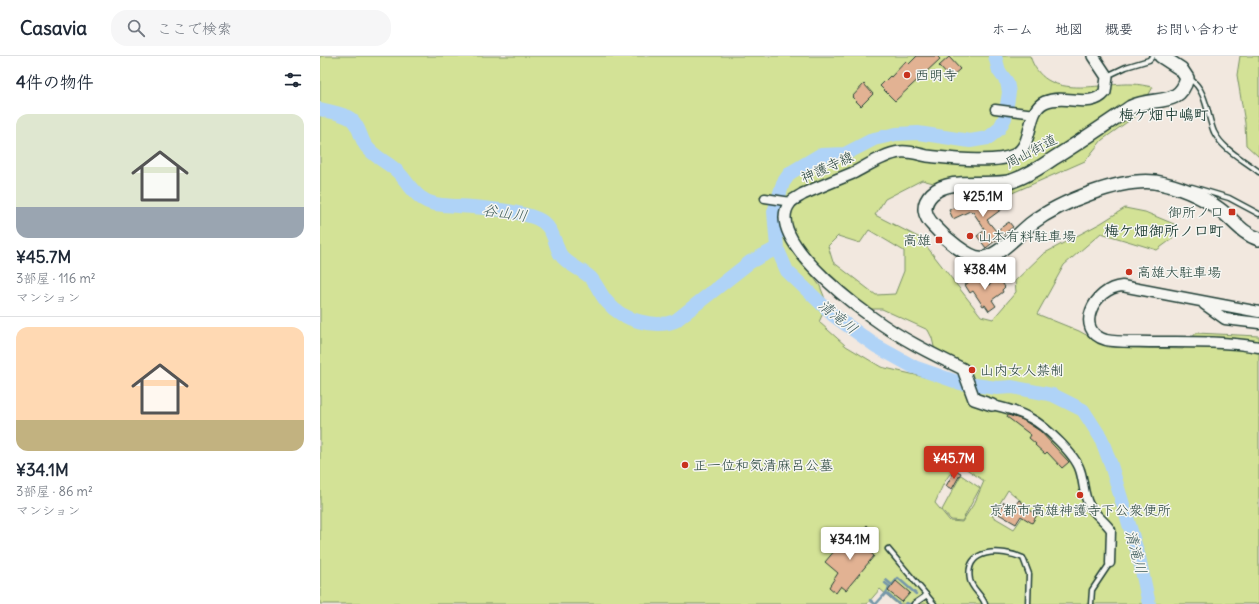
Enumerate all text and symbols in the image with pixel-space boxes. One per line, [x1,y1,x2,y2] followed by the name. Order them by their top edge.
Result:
[111,10,391,46] search box
[20,16,87,40] text: Casavia
[125,17,147,39] icon: search
[157,19,232,38] text: ここで検索
[992,20,1033,38] text: ホーム
[1055,20,1083,38] text: 地図
[1105,20,1133,38] text: 概要
[1155,20,1239,38] text: お問い合わせ
[915,66,957,84] place label: 西明寺
[282,69,304,91] icon: filters
[902,70,912,80] marker: 西明寺
[16,71,94,93] text: 4件の物件
[1119,105,1209,124] district label: 梅ケ畑中嶋町
[1002,130,1060,172] street label: 周山街道
[124,140,196,212] icon: home
[798,147,856,187] street label: 神護寺線
[950,184,1016,218] pin: ¥25.1M
[963,188,1003,205] text: ¥25.1M
[481,200,529,225] water label: 谷山川
[1168,203,1224,221] place label: 御所ノ口
[1227,207,1237,217] marker: 御所ノ口
[1104,221,1224,240] district label: 梅ケ畑御所ノ口町
[978,227,1076,245] place label: 山本有料駐車場
[903,231,931,249] place label: 高雄
[965,231,975,241] marker: 山本有料駐車場
[934,235,944,245] marker: 高雄
[16,246,71,268] text: ¥45.7M
[952,257,1018,291] pin: ¥38.4M
[964,261,1007,278] text: ¥38.4M
[1137,263,1221,281] place label: 高雄大駐車場
[1124,267,1134,277] marker: 高雄大駐車場
[16,270,96,287] text: 3部屋 · 116 m²
[16,289,80,306] text: マンション
[815,295,862,338] water label: 清滝川
[124,353,196,425] icon: home
[980,361,1064,379] place label: 山内女人禁制
[967,365,977,375] marker: 山内女人禁制
[921,446,987,480] pin: ¥45.7M
[933,450,975,467] text: ¥45.7M
[693,456,833,474] place label: 正一位和気清麻呂公墓
[16,459,69,481] text: ¥34.1M
[680,460,690,470] marker: 正一位和気清麻呂公墓
[16,483,93,500] text: 3部屋 · 86 m²
[1075,490,1085,500] marker: 京都市高雄神護寺下公衆便所
[989,501,1171,519] place label: 京都市高雄神護寺下公衆便所
[16,502,80,519] text: マンション
[817,527,883,561] pin: ¥34.1M
[1121,528,1151,576] water label: 清滝川
[830,531,870,548] text: ¥34.1M

